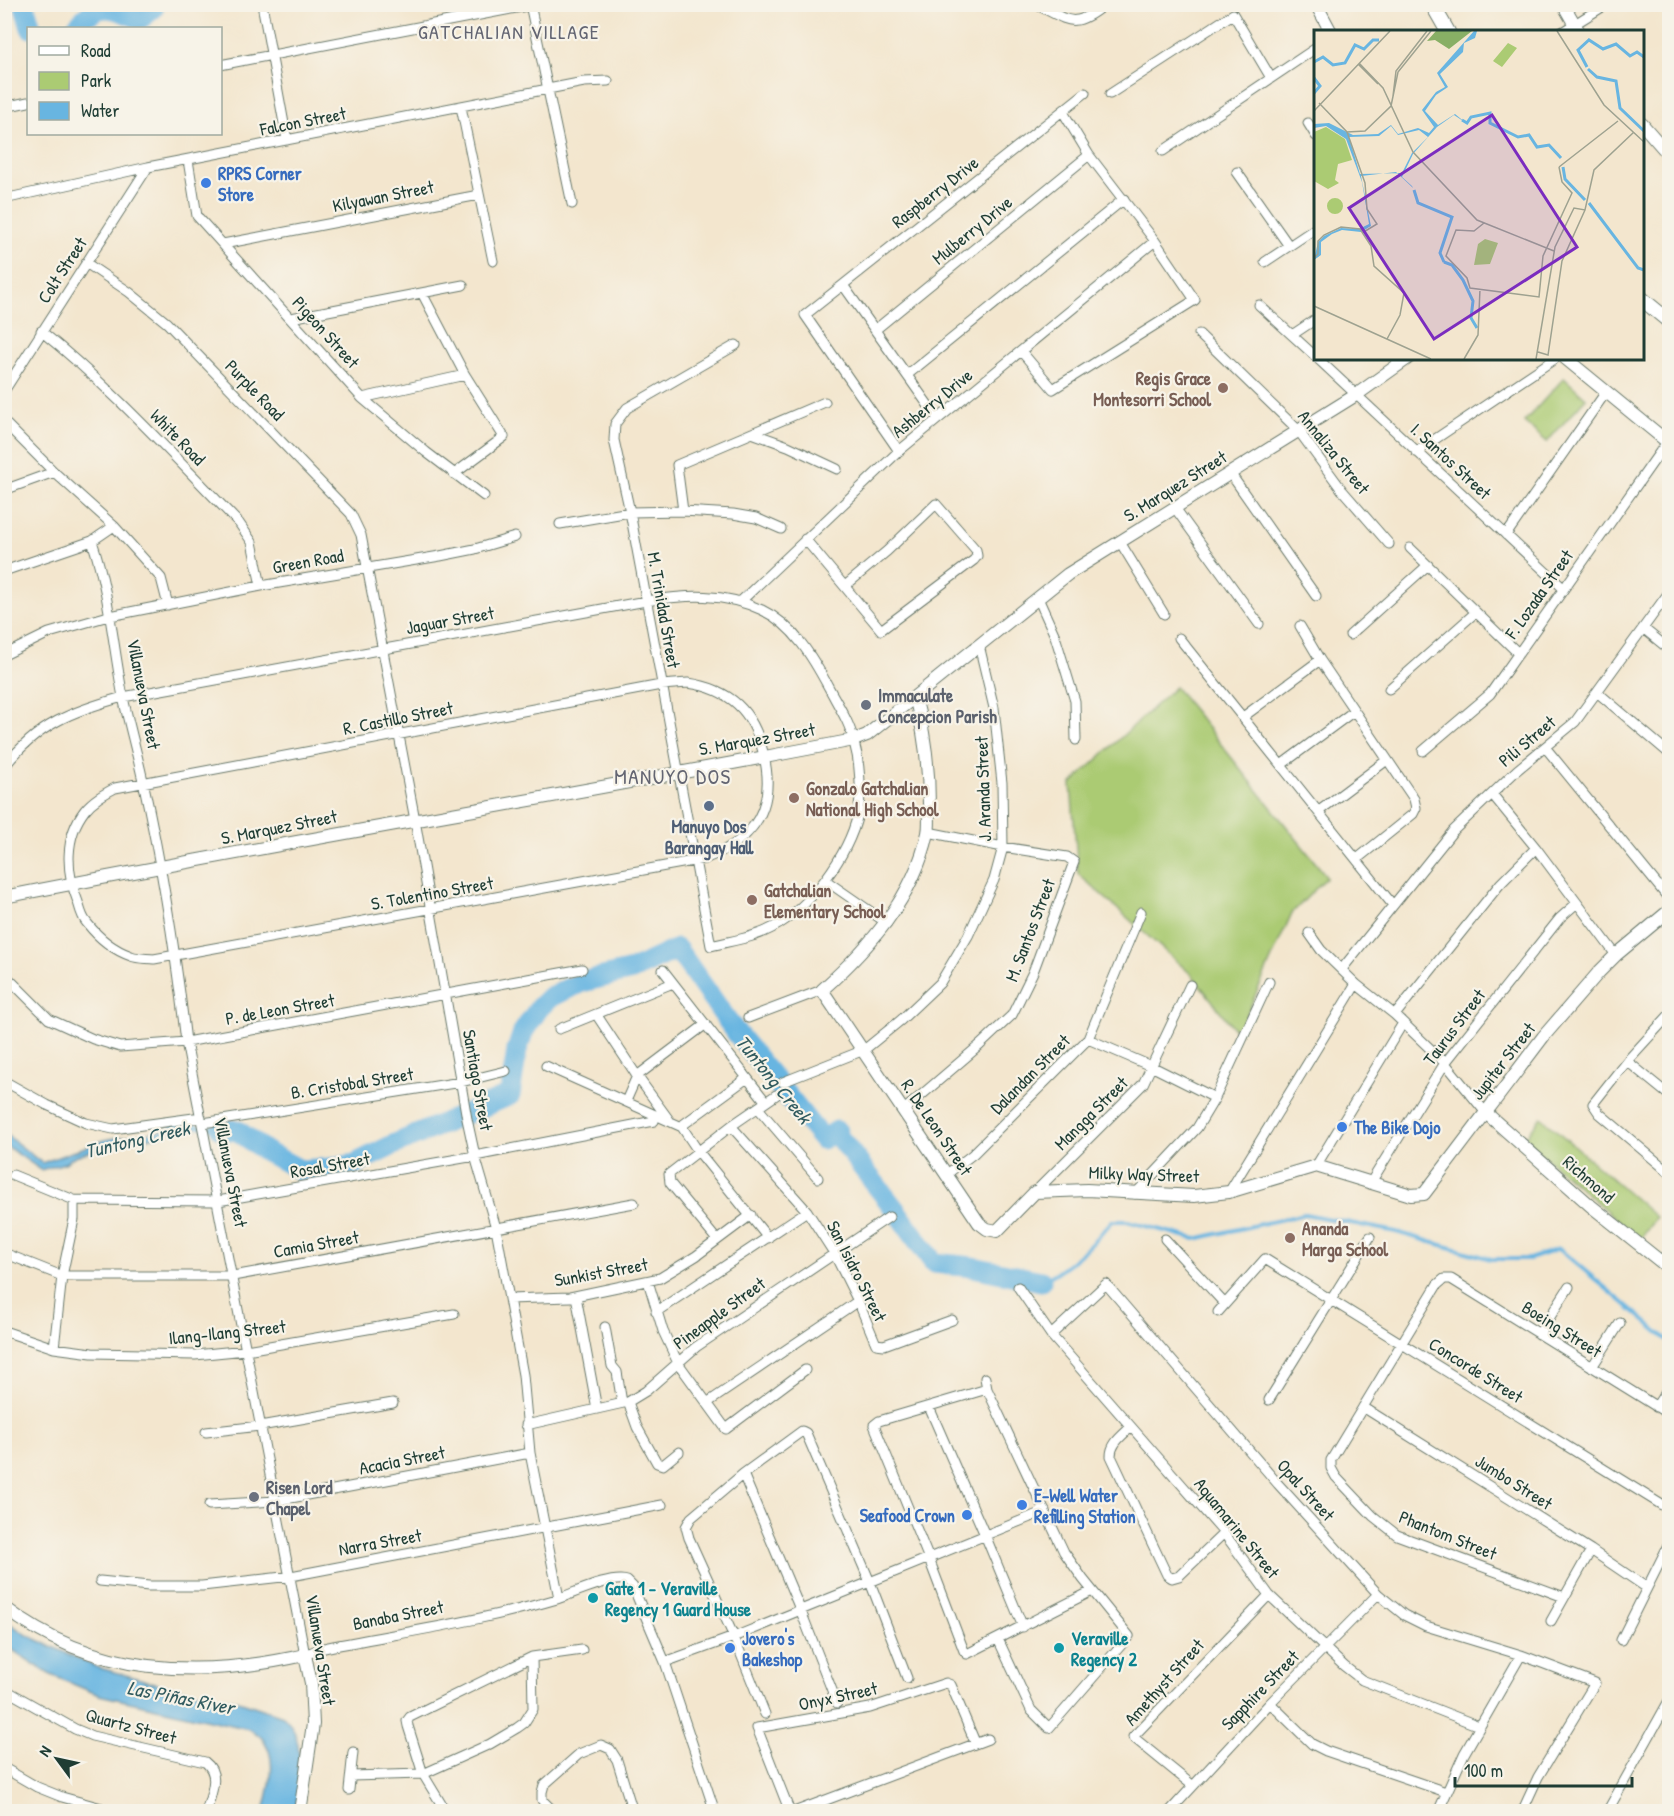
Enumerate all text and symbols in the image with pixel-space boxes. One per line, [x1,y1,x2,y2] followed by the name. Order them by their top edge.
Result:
[418,18,600,45] district label: GATCHALIAN VILLAGE
[27,27,222,135] legend
[1314,30,1644,360] inset map
[81,38,111,63] text: Road
[81,68,112,93] text: Park
[81,98,119,123] text: Water
[257,100,349,142] street label: Falcon Street
[886,150,984,234] street label: Raspberry Drive
[218,161,302,207] place label: RPRS Corner Store
[330,174,436,218] street label: Kilyawan Street
[199,176,213,190] marker: RPRS Corner Store
[927,190,1017,270] street label: Mulberry Drive
[31,231,93,308] street label: Colt Street
[287,290,366,374] street label: Pigeon Street
[220,354,290,426] street label: Purple Road
[886,363,978,443] street label: Ashberry Drive
[1093,366,1212,412] place label: Regis Grace Montesorri School
[1216,381,1230,395] marker: Regis Grace Montesorri School
[145,403,211,471] street label: White Road
[1292,405,1376,500] street label: Annaliza Street
[1405,417,1497,506] street label: I. Santos Street
[1119,444,1232,528] street label: S. Marquez Street
[271,542,345,580] street label: Green Road
[1498,544,1579,644] street label: F. Lozada Street
[641,550,687,671] street label: M. Trinidad Street
[404,600,497,640] street label: Jaguar Street
[121,637,167,752] street label: Villanueva Street
[878,683,997,730] place label: Immaculate Concepcion Parish
[341,695,456,741] street label: R. Castillo Street
[859,698,873,712] marker: Immaculate Concepcion Parish
[1493,709,1562,772] street label: Pili Street
[697,716,818,762] street label: S. Marquez Street
[969,735,997,842] street label: J. Aranda Street
[614,762,732,791] district label: MANUYO DOS
[806,776,940,823] place label: Gonzalo Gatchalian National High School
[787,791,801,805] marker: Gonzalo Gatchalian National High School
[702,799,716,813] marker: Manuyo Dos Barangay Hall
[219,803,340,850] street label: S. Marquez Street
[665,814,754,861] place label: Manuyo Dos Barangay Hall
[369,870,496,916] street label: S. Tolentino Street
[999,874,1061,985] street label: M. Santos Street
[764,878,887,925] place label: Gatchalian Elementary School
[745,893,759,907] marker: Gatchalian Elementary School
[1417,983,1491,1070] street label: Taurus Street
[224,987,337,1031] street label: P. de Leon Street
[1465,1016,1542,1105] street label: Jupiter Street
[457,1028,499,1133] street label: Santiago Street
[984,1028,1076,1120] street label: Dalandan Street
[729,1029,819,1131] water label: Tuntong Creek
[289,1061,416,1105] street label: B. Cristobal Street
[1049,1070,1134,1155] street label: Mangga Street
[896,1074,979,1181] street label: R. De Leon Street
[82,1113,194,1165] water label: Tuntong Creek
[208,1115,254,1230] street label: Villanueva Street
[1353,1115,1441,1140] place label: The Bike Dojo
[1335,1120,1349,1134] marker: The Bike Dojo
[288,1146,372,1184] street label: Rosal Street
[1558,1149,1620,1209] street label: Richmond
[1088,1160,1200,1188] street label: Milky Way Street
[821,1216,893,1326] street label: San Isidro Street
[1302,1216,1389,1263] place label: Ananda Marga School
[271,1224,361,1264] street label: Camia Street
[1283,1231,1297,1245] marker: Ananda Marga School
[552,1251,650,1292] street label: Sunkist Street
[668,1271,771,1355] street label: Pineapple Street
[1517,1295,1607,1364] street label: Boeing Street
[167,1313,288,1351] street label: Ilang-Ilang Street
[1424,1331,1529,1409] street label: Concorde Street
[357,1439,448,1481] street label: Acacia Street
[1471,1448,1558,1516] street label: Jumbo Street
[1271,1454,1341,1527] street label: Opal Street
[1189,1472,1286,1584] street label: Aquamarine Street
[266,1475,332,1522] place label: Risen Lord Chapel
[1034,1483,1136,1530] place label: E-Well Water Refilling Station
[247,1490,261,1504] marker: Risen Lord Chapel
[1015,1498,1029,1512] marker: E-Well Water Refilling Station
[860,1503,955,1528] place label: Seafood Crown
[1396,1504,1501,1566] street label: Phantom Street
[960,1508,974,1522] marker: Seafood Crown
[337,1522,424,1562] street label: Narra Street
[605,1576,752,1623] place label: Gate 1 - Veraville Regency 1 Guard House
[586,1591,600,1605] marker: Gate 1 - Veraville Regency 1 Guard House
[300,1593,342,1708] street label: Villanueva Street
[351,1594,446,1636] street label: Banaba Street
[742,1626,803,1673] place label: Jovero's Bakeshop
[1071,1626,1137,1673] place label: Veraville Regency 2
[1118,1633,1210,1731] street label: Amethyst Street
[723,1641,737,1655] marker: Jovero's Bakeshop
[1052,1641,1066,1655] marker: Veraville Regency 2
[1215,1644,1305,1736] street label: Sapphire Street
[125,1673,239,1721] water label: Las Piñas River
[796,1675,880,1717] street label: Onyx Street
[83,1702,180,1750] street label: Quartz Street
[27,1729,87,1789] north arrow
[33,1741,56,1760] text: N
[1455,1750,1632,1788] scale bar
[1464,1758,1503,1783] text: 100 m

